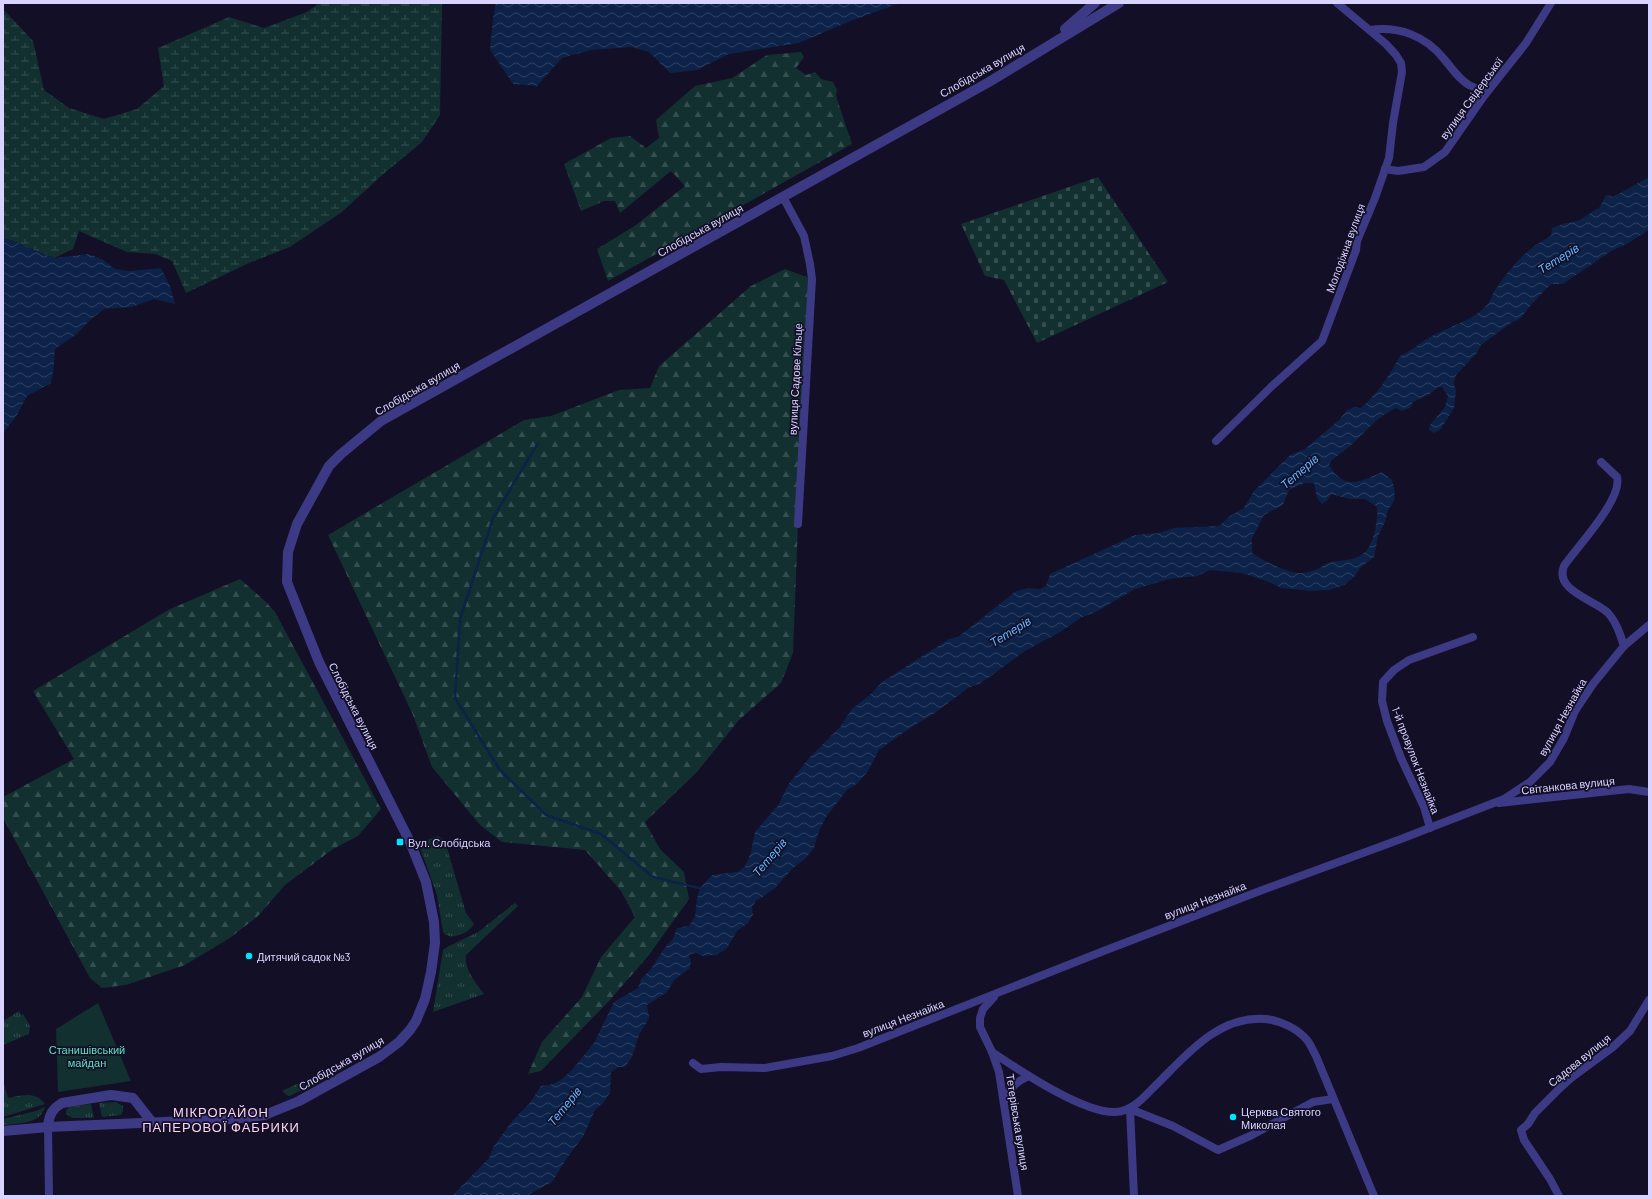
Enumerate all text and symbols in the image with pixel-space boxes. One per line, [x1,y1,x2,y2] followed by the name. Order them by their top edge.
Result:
[937,40,1027,100] street label: Слобідська вулиця
[1437,54,1505,142] street label: вулиця Свідерської
[655,201,745,259] street label: Слобідська вулиця
[1323,202,1367,294] street label: Молодіжна вулиця
[1535,240,1582,277] water label: Тетерів
[786,323,804,435] street label: вулиця Садове Кільце
[372,358,462,418] street label: Слобідська вулиця
[1277,451,1322,492] water label: Тетерів
[987,613,1034,650] water label: Тетерів
[326,660,382,752] street label: Слобідська вулиця
[1535,675,1589,758] street label: вулиця Незнайка
[1390,705,1443,816] street label: 1-й провулок Незнайка
[1521,774,1616,796] street label: Світанкова вулиця
[749,835,790,880] water label: Тетерів
[408,836,491,849] place label: Вул. Слобідська
[395,837,405,847] marker: Вул. Слобідська
[1162,878,1248,922] street label: вулиця Незнайка
[257,950,350,963] place label: Дитячий садок №3
[244,951,254,961] marker: Дитячий садок №3
[860,996,946,1040] street label: вулиця Незнайка
[1545,1031,1613,1089] street label: Садова вулиця
[296,1033,386,1093] street label: Слобідська вулиця
[49,1043,125,1069] park label: Станишівський майдан
[1004,1073,1032,1171] street label: Тетерівська вулиця
[544,1084,585,1129] water label: Тетерів
[142,1104,300,1135] district label: МІКРОРАЙОН ПАПЕРОВОЇ ФАБРИКИ
[1241,1105,1321,1131] place label: Церква Святого Миколая
[1228,1112,1238,1122] marker: Церква Святого Миколая

